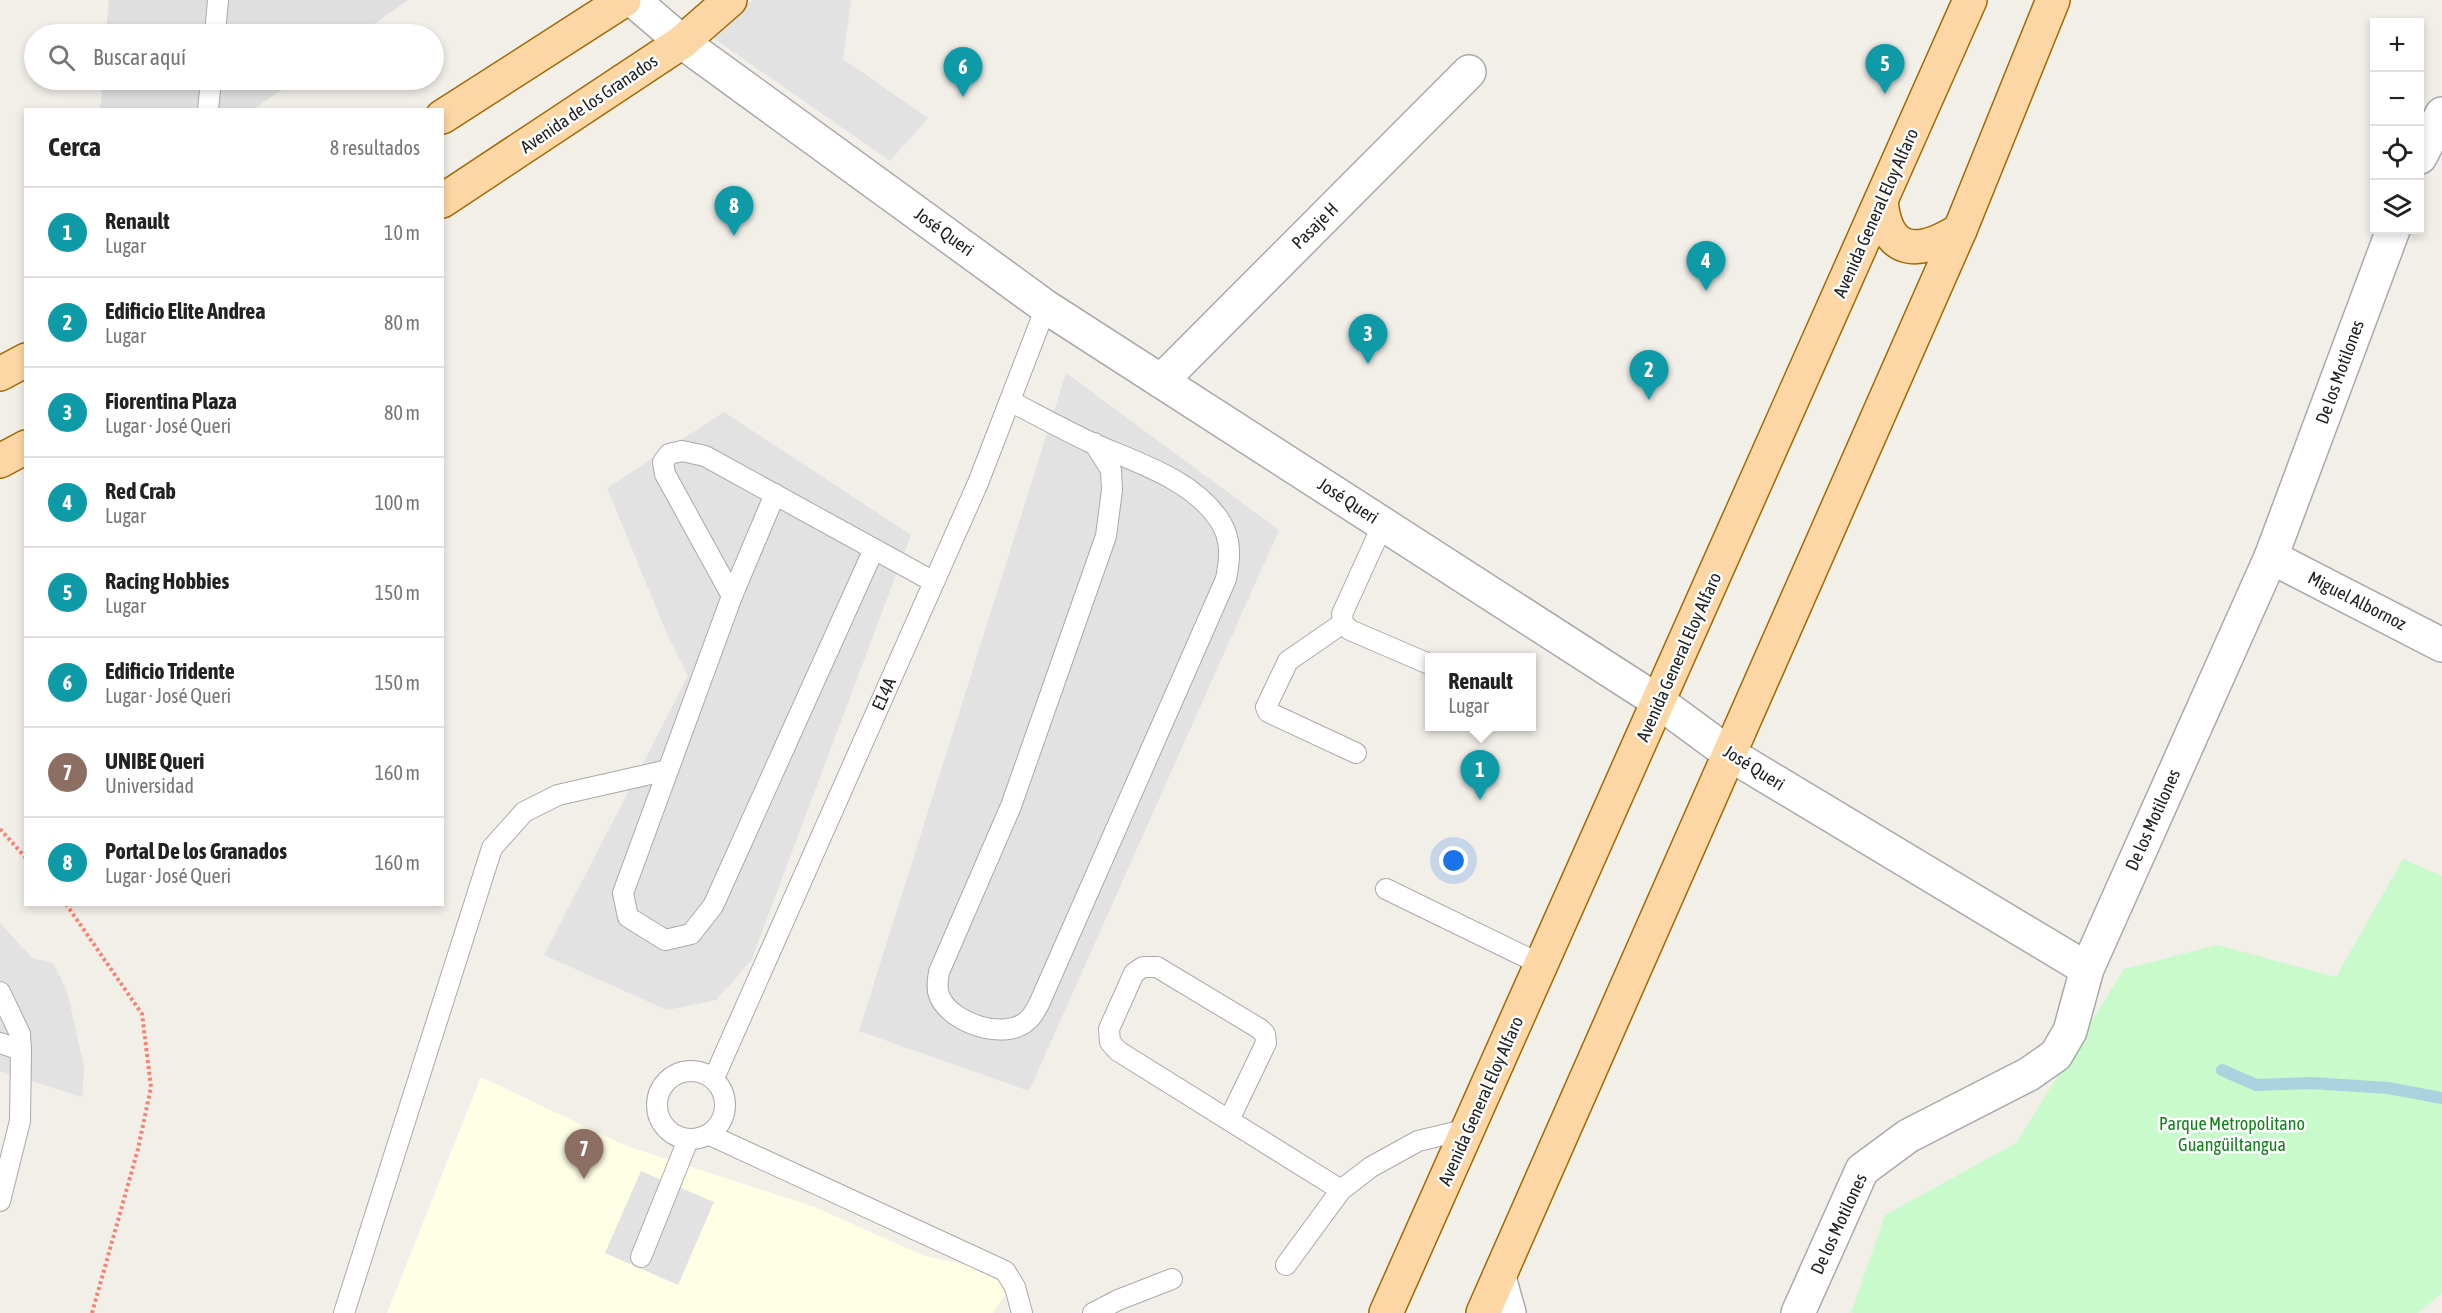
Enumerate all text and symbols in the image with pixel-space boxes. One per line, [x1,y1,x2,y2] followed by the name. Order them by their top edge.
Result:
[2370,18,2424,234] map controls
[2370,18,2424,72] button: +
[24,24,444,90] search box
[45,41,78,74] icon: search
[93,44,186,70] text: Buscar aquí
[1866,44,1904,94] pin: 5
[944,48,982,97] pin: 6
[516,50,661,157] street label: Avenida de los Granados
[2370,72,2424,126] button: −
[1829,125,1922,301] street label: Avenida General Eloy Alfaro
[2370,126,2424,180] button: locate
[48,132,101,162] text: Cerca
[330,136,420,159] text: 8 resultados
[2370,180,2424,234] button: layers
[714,186,754,236] pin: 8
[1287,198,1342,253] street label: Pasaje H
[911,203,978,260] street label: José Queri
[105,208,170,234] text: Renault
[63,221,72,244] text: 1
[384,221,420,244] text: 10 m
[105,234,146,257] text: Lugar
[1686,242,1726,291] pin: 4
[105,298,266,324] text: Edificio Elite Andrea
[63,311,72,334] text: 2
[384,311,420,334] text: 80 m
[1348,314,1388,364] pin: 3
[2311,317,2368,427] street label: De los Motilones
[105,324,146,347] text: Lugar
[1630,350,1668,400] pin: 2
[105,388,237,414] text: Fiorentina Plaza
[63,401,72,424] text: 3
[384,401,420,424] text: 80 m
[105,414,231,437] text: Lugar · José Queri
[1314,473,1383,528] street label: José Queri
[105,478,176,504] text: Red Crab
[63,491,72,514] text: 4
[375,491,420,514] text: 100 m
[105,504,146,527] text: Lugar
[2305,567,2410,635] street label: Miguel Albornoz
[105,568,229,594] text: Racing Hobbies
[1632,569,1725,745] street label: Avenida General Eloy Alfaro
[63,581,72,604] text: 5
[375,581,420,604] text: 150 m
[105,594,146,617] text: Lugar
[1425,653,1536,731] popup
[105,658,235,684] text: Edificio Tridente
[1448,668,1513,694] text: Renault
[63,671,72,694] text: 6
[375,671,420,694] text: 150 m
[867,674,900,713] street label: E14A
[105,684,231,707] text: Lugar · José Queri
[1448,694,1489,717] text: Lugar
[1720,741,1789,795] street label: José Queri
[105,748,204,774] text: UNIBE Queri
[1460,750,1500,800] pin: 1
[63,761,72,784] text: 7
[375,761,420,784] text: 160 m
[2121,766,2184,874] street label: De los Motilones
[105,774,194,797] text: Universidad
[105,838,287,864] text: Portal De los Granados
[1439,846,1468,875] your location
[63,851,72,874] text: 8
[375,851,420,874] text: 160 m
[105,864,231,887] text: Lugar · José Queri
[1434,1013,1527,1189] street label: Avenida General Eloy Alfaro
[2159,1113,2305,1155] park label: Parque Metropolitano Guangüiltangua
[564,1130,604,1179] pin: 7
[1806,1170,1871,1278] street label: De los Motilones

